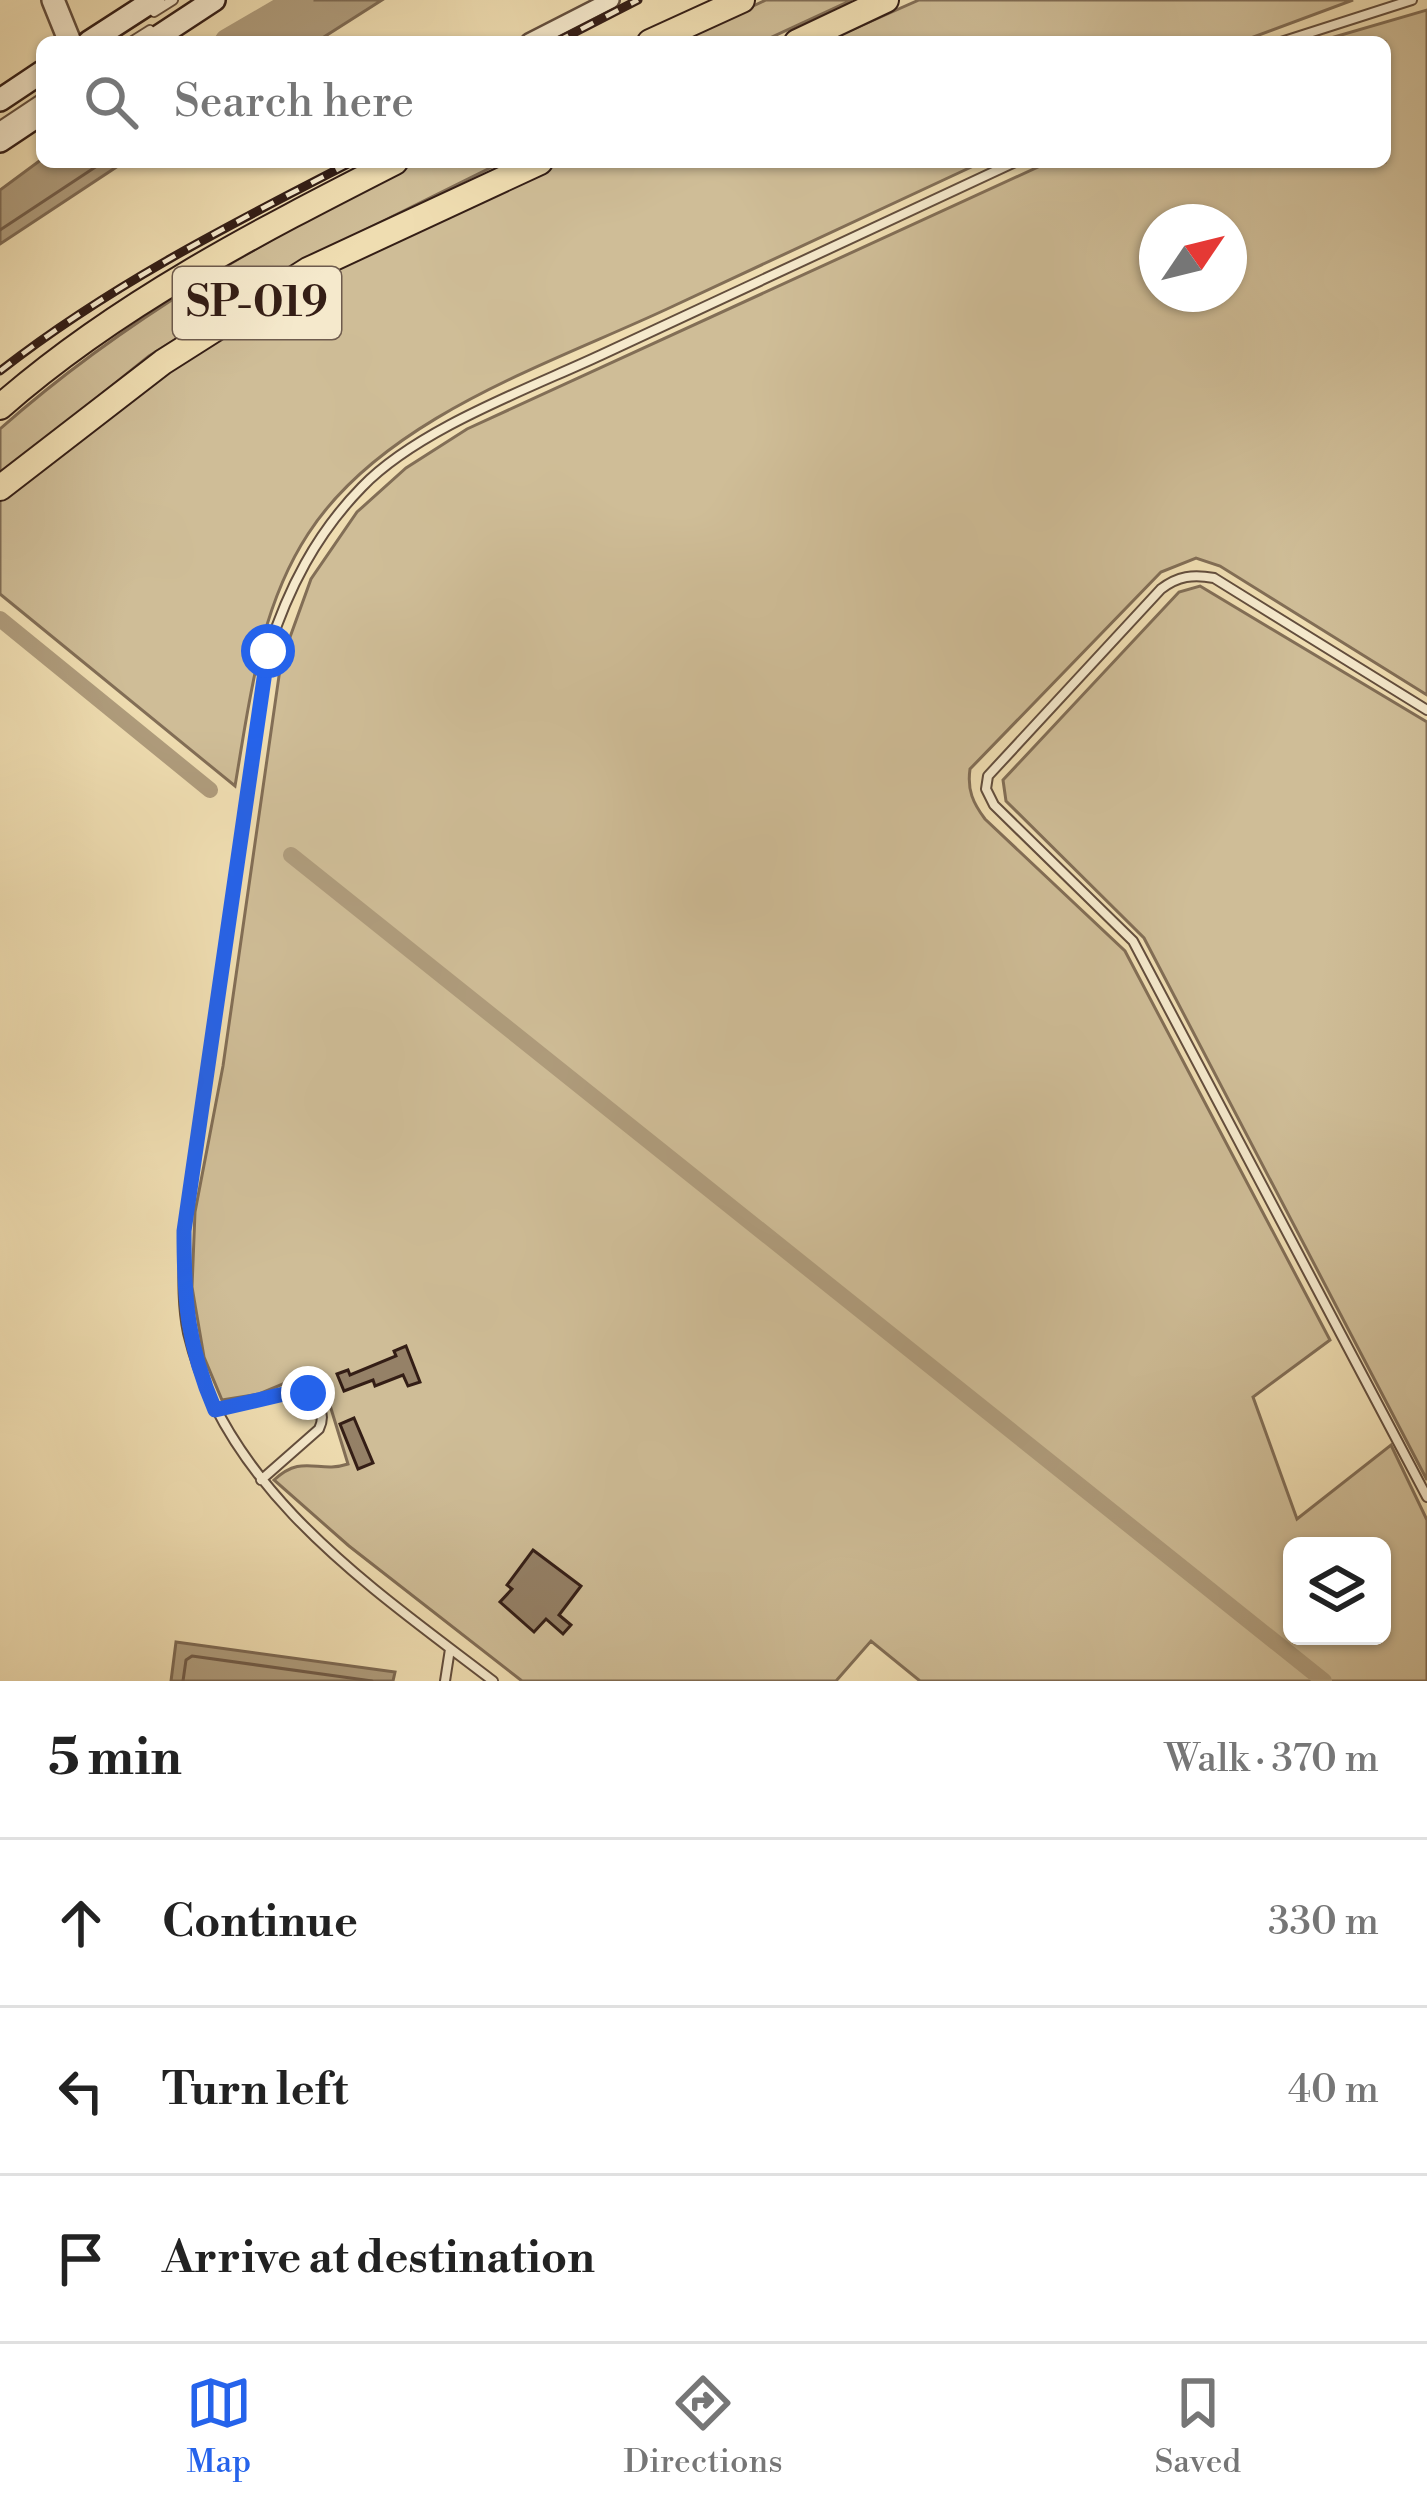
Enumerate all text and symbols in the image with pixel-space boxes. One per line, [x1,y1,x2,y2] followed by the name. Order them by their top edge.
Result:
[36,36,1391,168] search box
[78,69,144,135] icon: search
[174,74,414,131] text: Search here
[1139,204,1247,312] north arrow
[173,267,341,339] road number: SP-019
[241,624,295,678] route start
[281,1366,335,1420] route end
[1283,1537,1391,1645] map controls
[1283,1537,1391,1645] button: layers
[48,1727,182,1791] text: 5 min
[1164,1735,1379,1784] text: Walk · 370 m
[48,1890,114,1956] icon: ahead
[162,1894,358,1951] text: Continue
[1268,1898,1379,1947] text: 330 m
[48,2058,114,2124] icon: left
[162,2062,348,2119] text: Turn left
[1288,2066,1379,2115] text: 40 m
[48,2226,114,2292] icon: arrive
[162,2230,595,2287] text: Arrive at destination
[186,2370,252,2483] tab: Map
[624,2370,783,2483] tab: Directions
[1154,2370,1241,2483] tab: Saved

